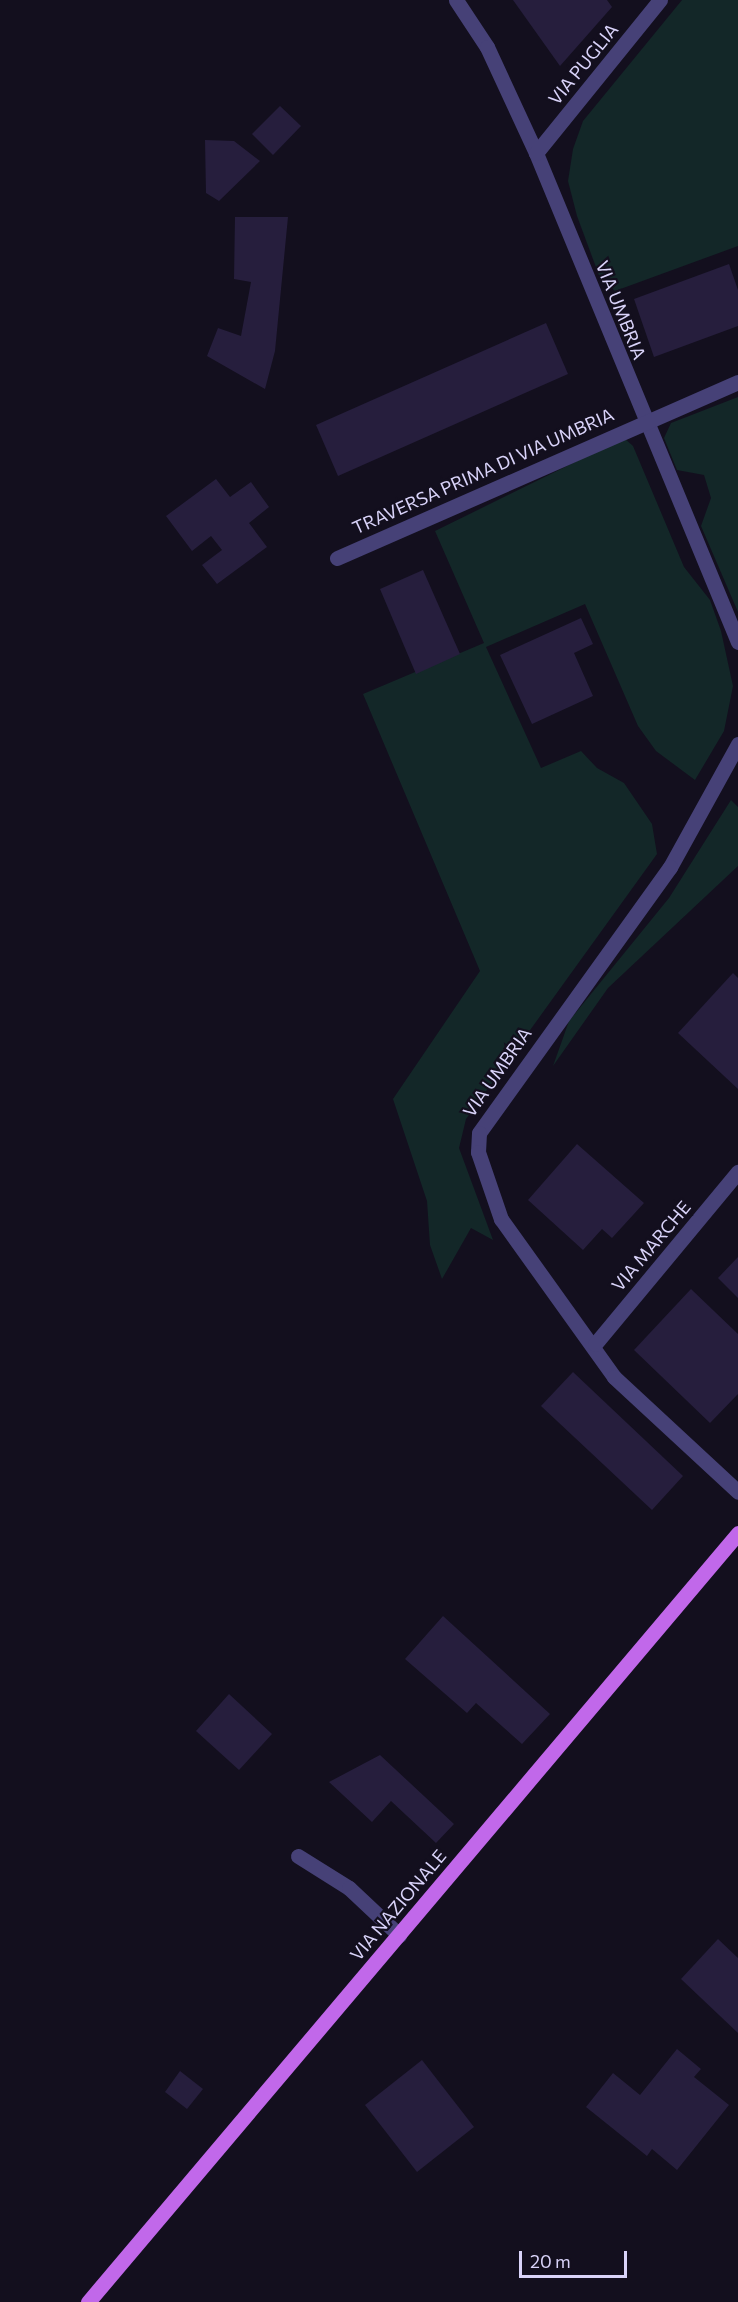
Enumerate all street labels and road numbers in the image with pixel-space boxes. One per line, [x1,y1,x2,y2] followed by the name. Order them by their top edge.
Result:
[544,19,622,109] street label: VIA PUGLIA
[591,257,651,363] street label: VIA UMBRIA
[349,403,617,539] street label: TRAVERSA PRIMA DI VIA UMBRIA
[458,1023,536,1121] street label: VIA UMBRIA
[607,1196,695,1296] street label: VIA MARCHE
[345,1845,451,1965] street label: VIA NAZIONALE

